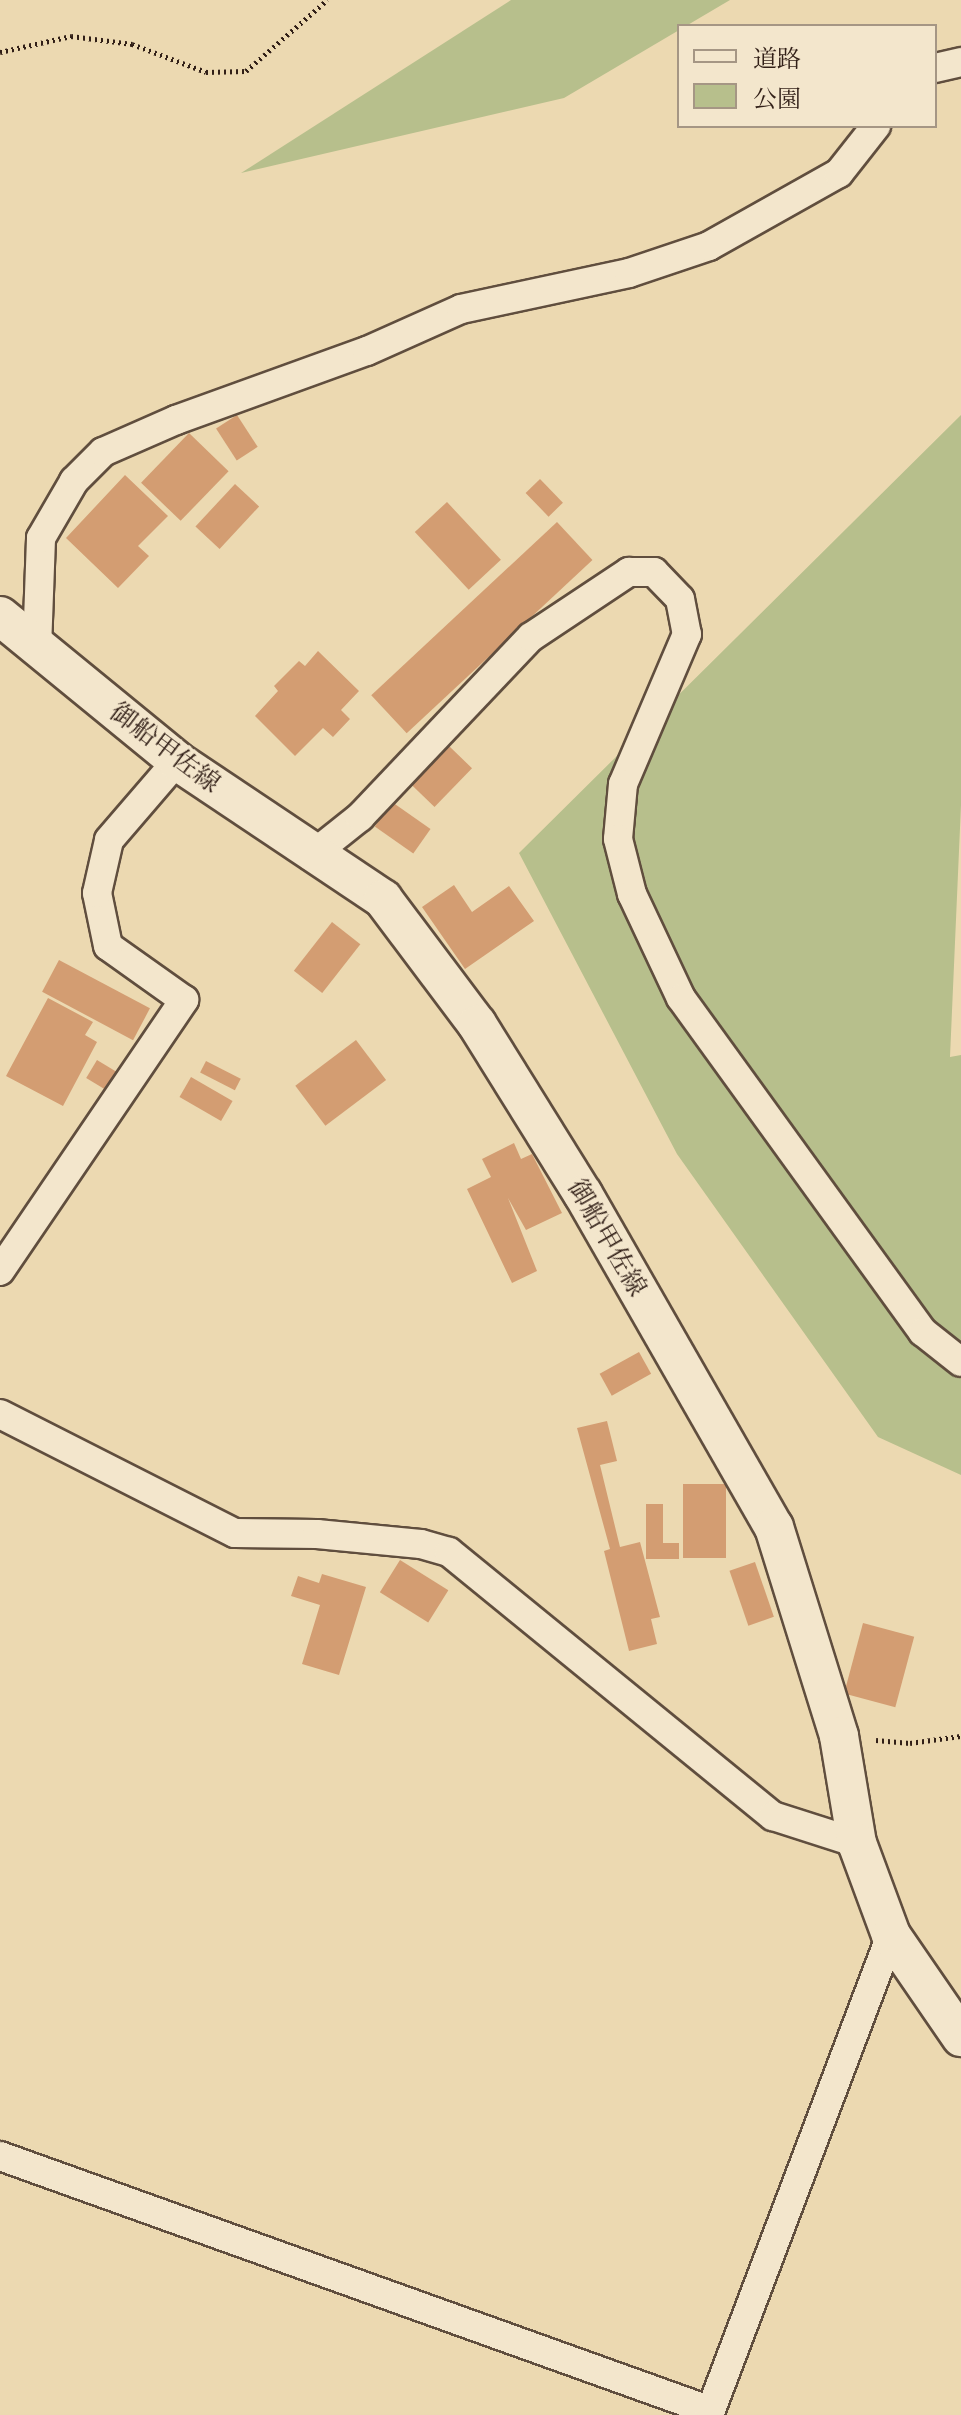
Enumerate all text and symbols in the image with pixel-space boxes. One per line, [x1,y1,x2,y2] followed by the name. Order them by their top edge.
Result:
[677,24,937,128] legend
[753,44,801,73] text: 道路
[753,84,801,113] text: 公園
[104,696,226,800] street label: 御船甲佐線
[561,1174,653,1302] street label: 御船甲佐線

